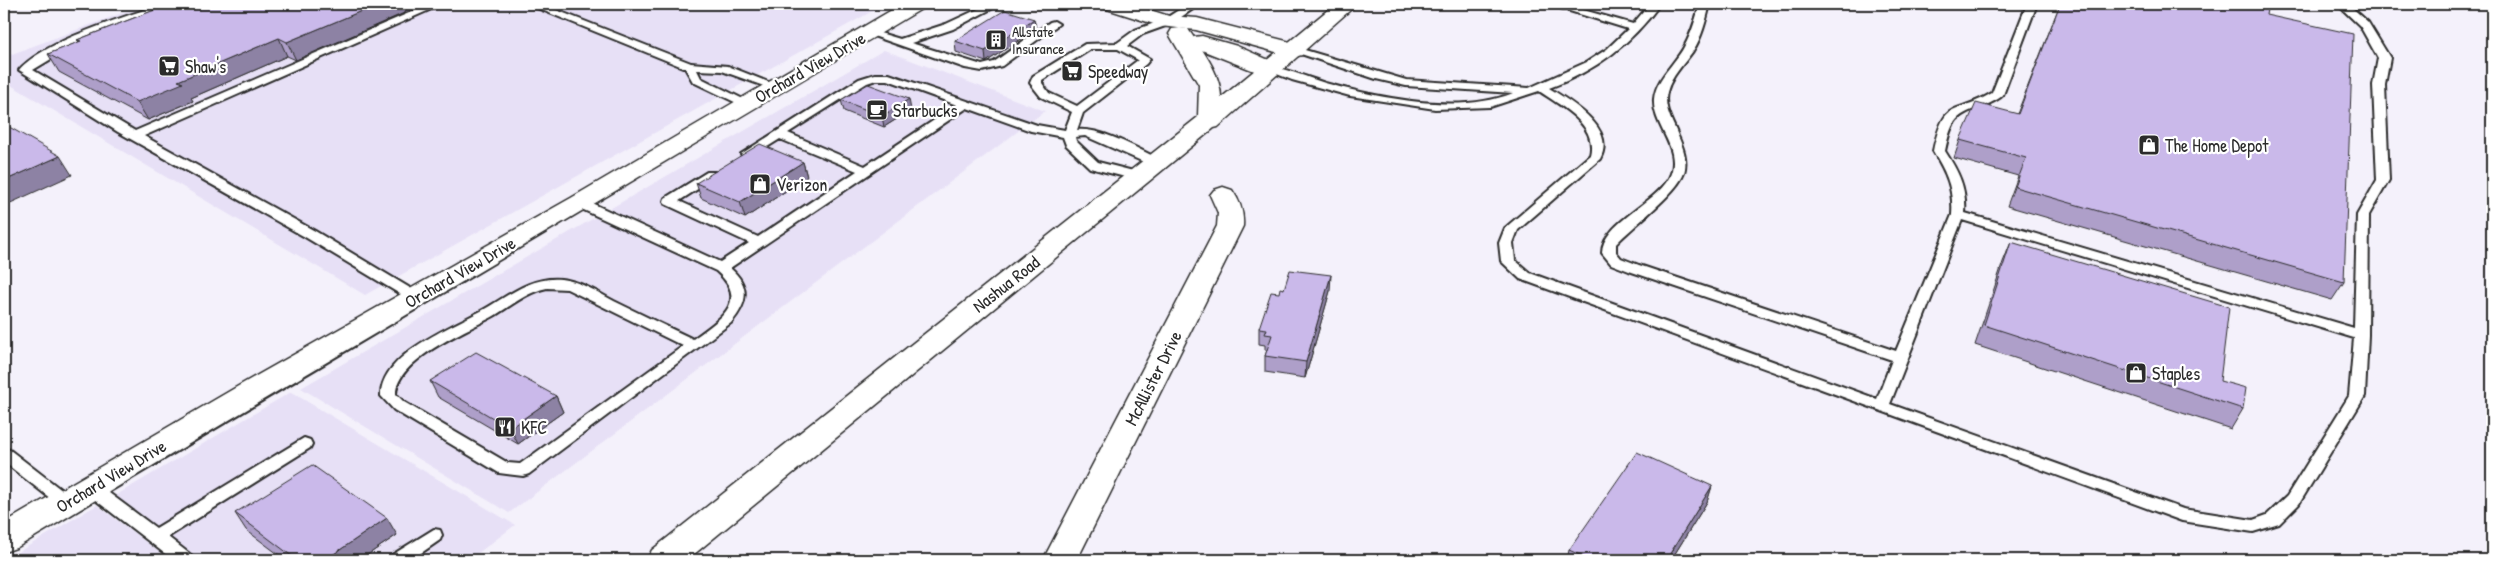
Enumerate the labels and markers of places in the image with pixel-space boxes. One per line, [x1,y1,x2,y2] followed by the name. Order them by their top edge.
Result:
[1012,21,1064,59] place label: Allstate Insurance
[984,28,1008,52] building icon: Allstate Insurance
[157,54,181,78] supermarket icon: Shaw's
[185,54,226,79] place label: Shaw's
[1060,59,1084,83] supermarket icon: Speedway
[1088,59,1149,84] place label: Speedway
[865,98,889,122] cafe icon: Starbucks
[893,98,958,123] place label: Starbucks
[2137,133,2161,157] shop icon: The Home Depot
[2165,133,2269,158] place label: The Home Depot
[748,172,772,196] shop icon: Verizon
[776,172,827,197] place label: Verizon
[2124,361,2148,385] shop icon: Staples
[2152,361,2200,386] place label: Staples
[493,415,517,439] restaurant icon: KFC
[521,415,547,440] place label: KFC

